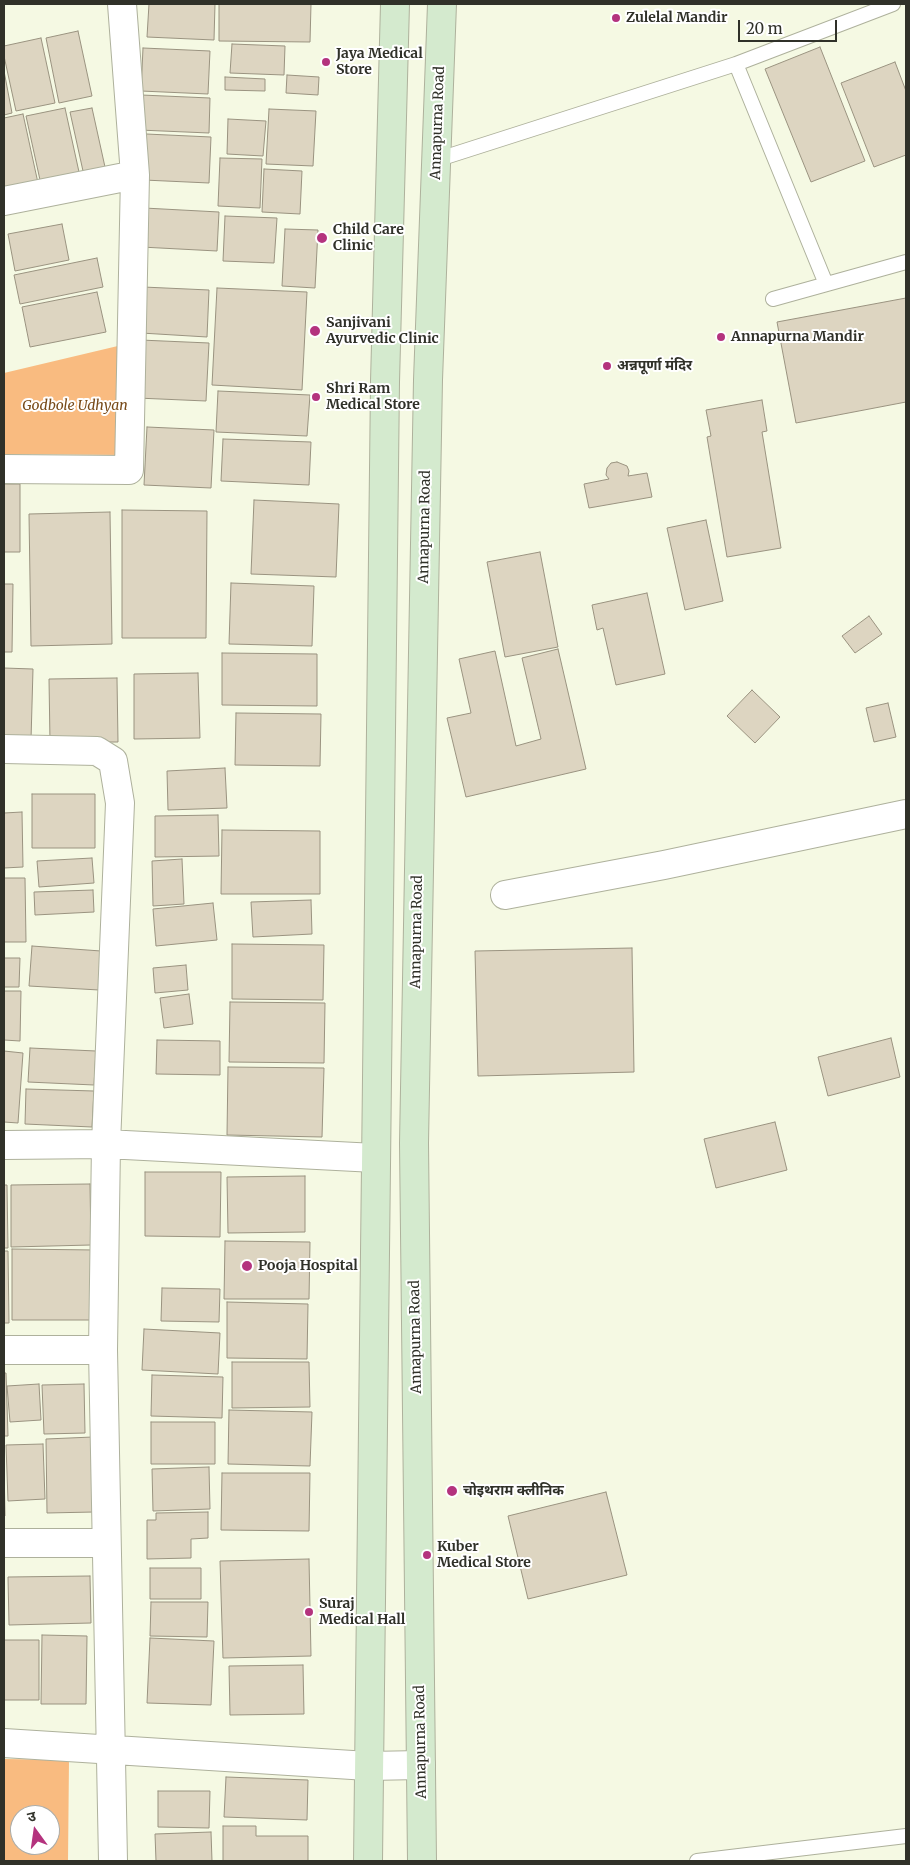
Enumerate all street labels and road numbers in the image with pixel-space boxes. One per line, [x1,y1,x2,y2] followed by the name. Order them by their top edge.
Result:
[428,66,448,180] street label: Annapurna Road
[416,470,434,584] street label: Annapurna Road
[408,875,426,989] street label: Annapurna Road
[407,1280,425,1394] street label: Annapurna Road
[412,1685,430,1799] street label: Annapurna Road

